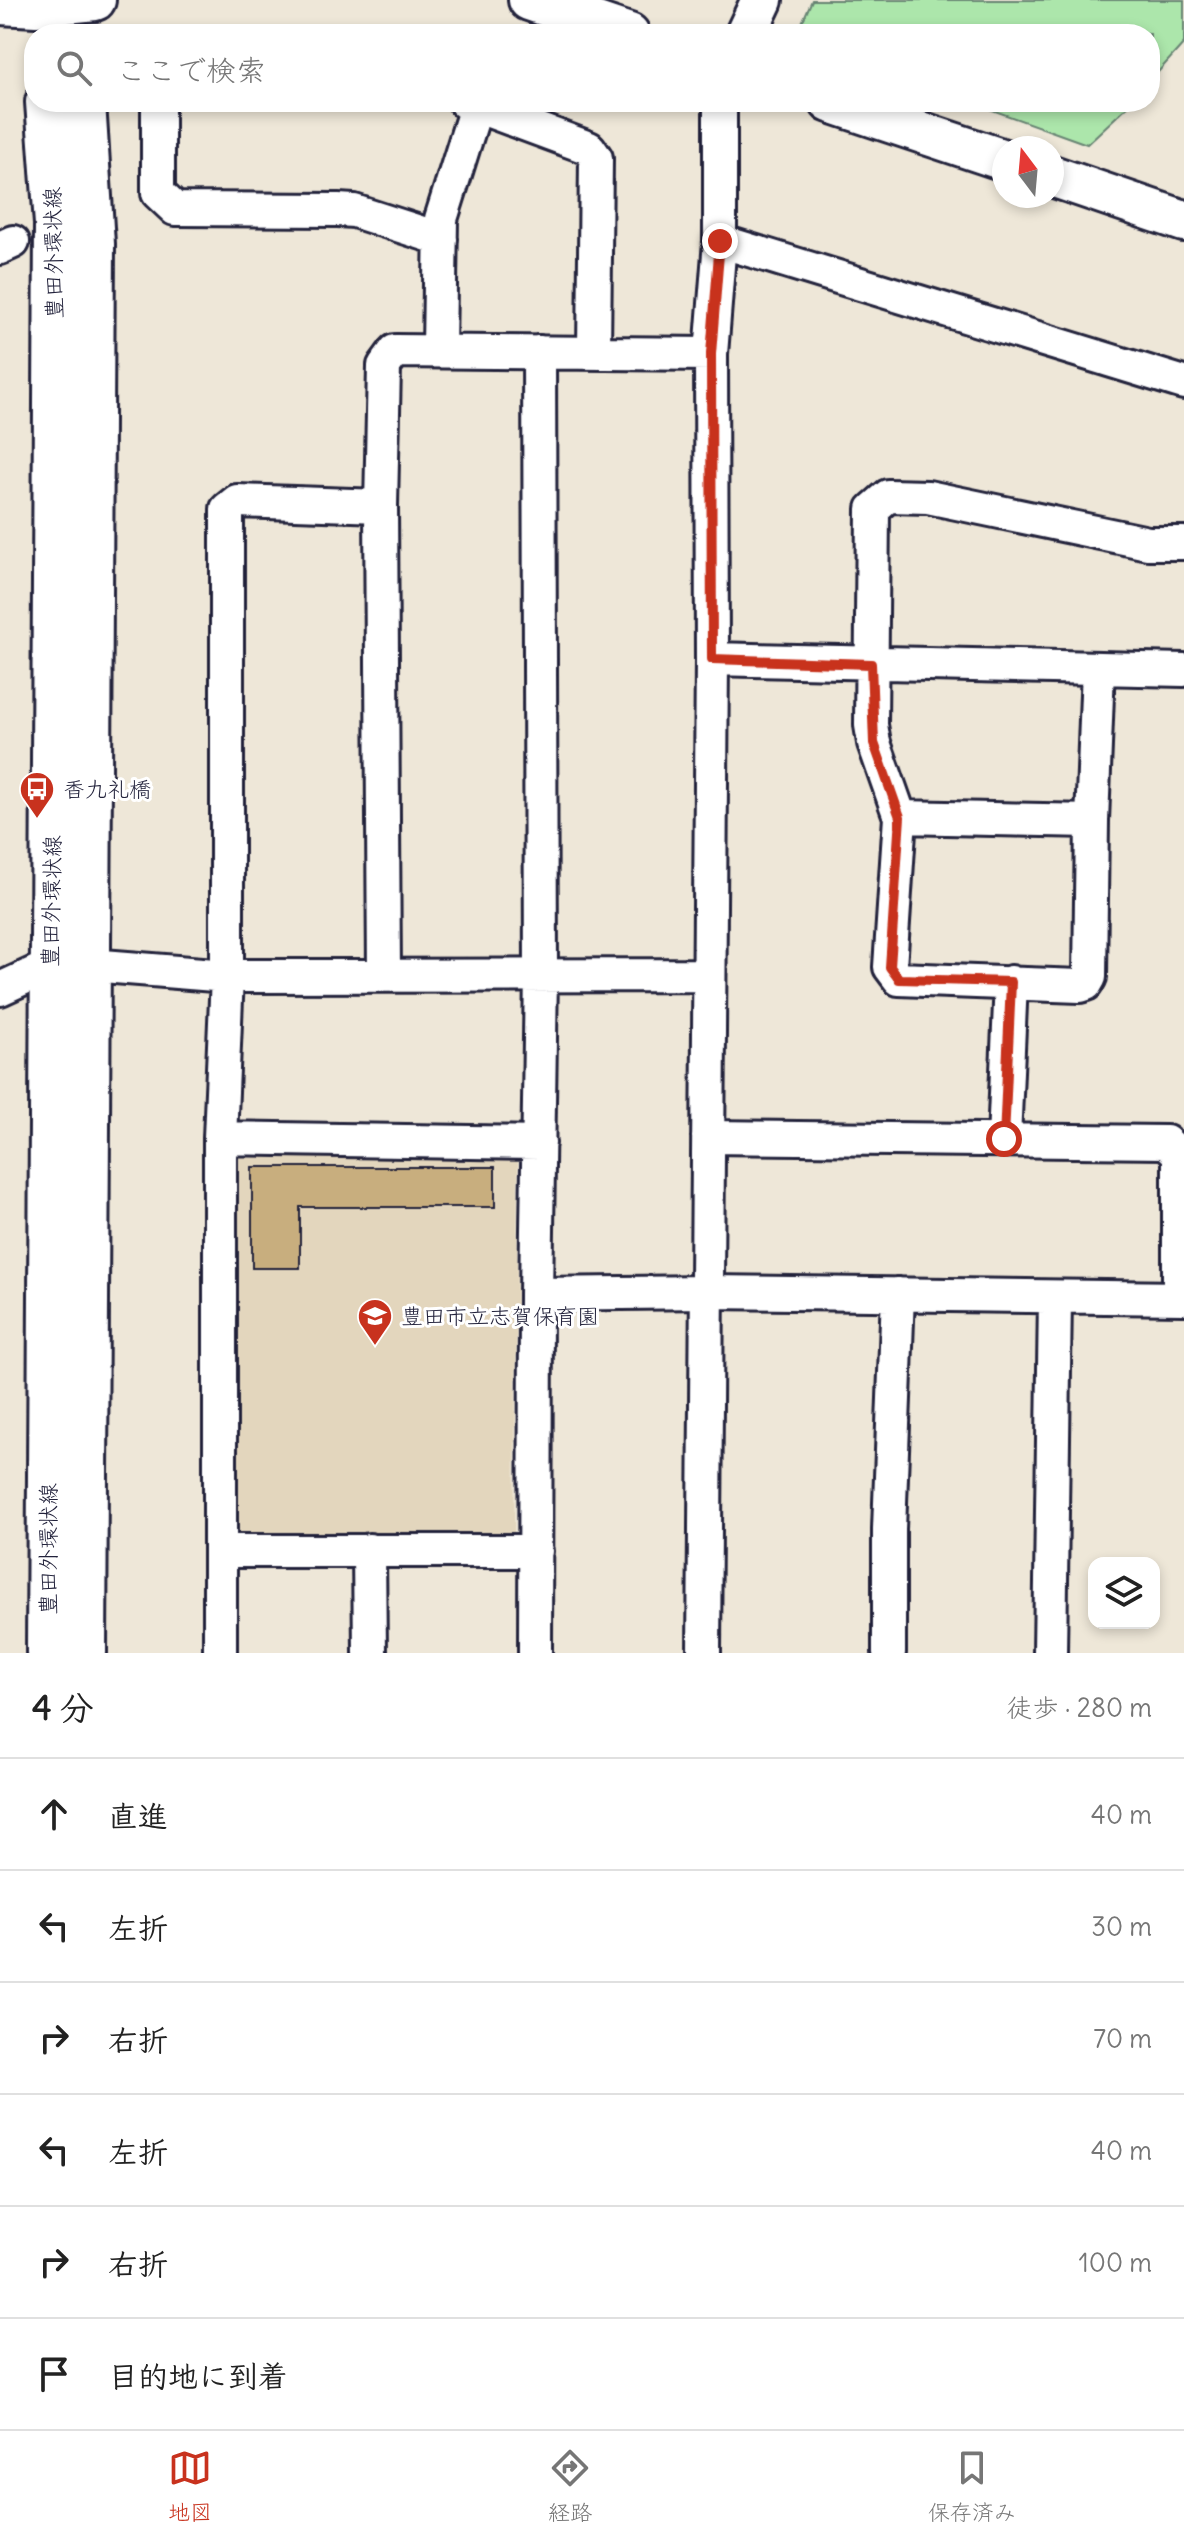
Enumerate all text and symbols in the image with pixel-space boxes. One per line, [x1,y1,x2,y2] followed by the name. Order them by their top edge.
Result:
[24,24,1160,112] search box
[52,46,96,90] icon: search
[116,51,266,89] text: ここで検索
[992,136,1064,208] north arrow
[38,187,68,319] street label: 豊田外環状線
[702,223,738,259] route end
[18,770,56,820] bus stop icon: 香九礼橋
[63,775,151,803] place label: 香九礼橋
[36,835,66,967] street label: 豊田外環状線
[986,1121,1022,1157] route start
[356,1297,394,1347] school or university icon: 豊田市立志賀保育園
[401,1302,599,1330] place label: 豊田市立志賀保育園
[34,1483,62,1615] street label: 豊田外環状線
[1088,1557,1160,1629] map controls
[1088,1557,1160,1629] button: layers
[32,1686,94,1729] text: 4 分
[1007,1691,1152,1724] text: 徒歩 · 280 m
[32,1792,76,1836] icon: ahead
[108,1797,168,1835] text: 直進
[1091,1798,1152,1831] text: 40 m
[32,1904,76,1948] icon: left
[108,1909,168,1947] text: 左折
[1091,1910,1152,1943] text: 30 m
[32,2016,76,2060] icon: right
[108,2021,168,2059] text: 右折
[1093,2022,1152,2055] text: 70 m
[32,2128,76,2172] icon: left
[108,2133,168,2171] text: 左折
[1091,2134,1152,2167] text: 40 m
[32,2240,76,2284] icon: right
[108,2245,168,2283] text: 右折
[1078,2246,1152,2279] text: 100 m
[32,2352,76,2396] icon: arrive
[108,2357,288,2395] text: 目的地に到着
[168,2446,212,2526] tab: 地図
[548,2446,592,2526] tab: 経路
[928,2446,1016,2526] tab: 保存済み

